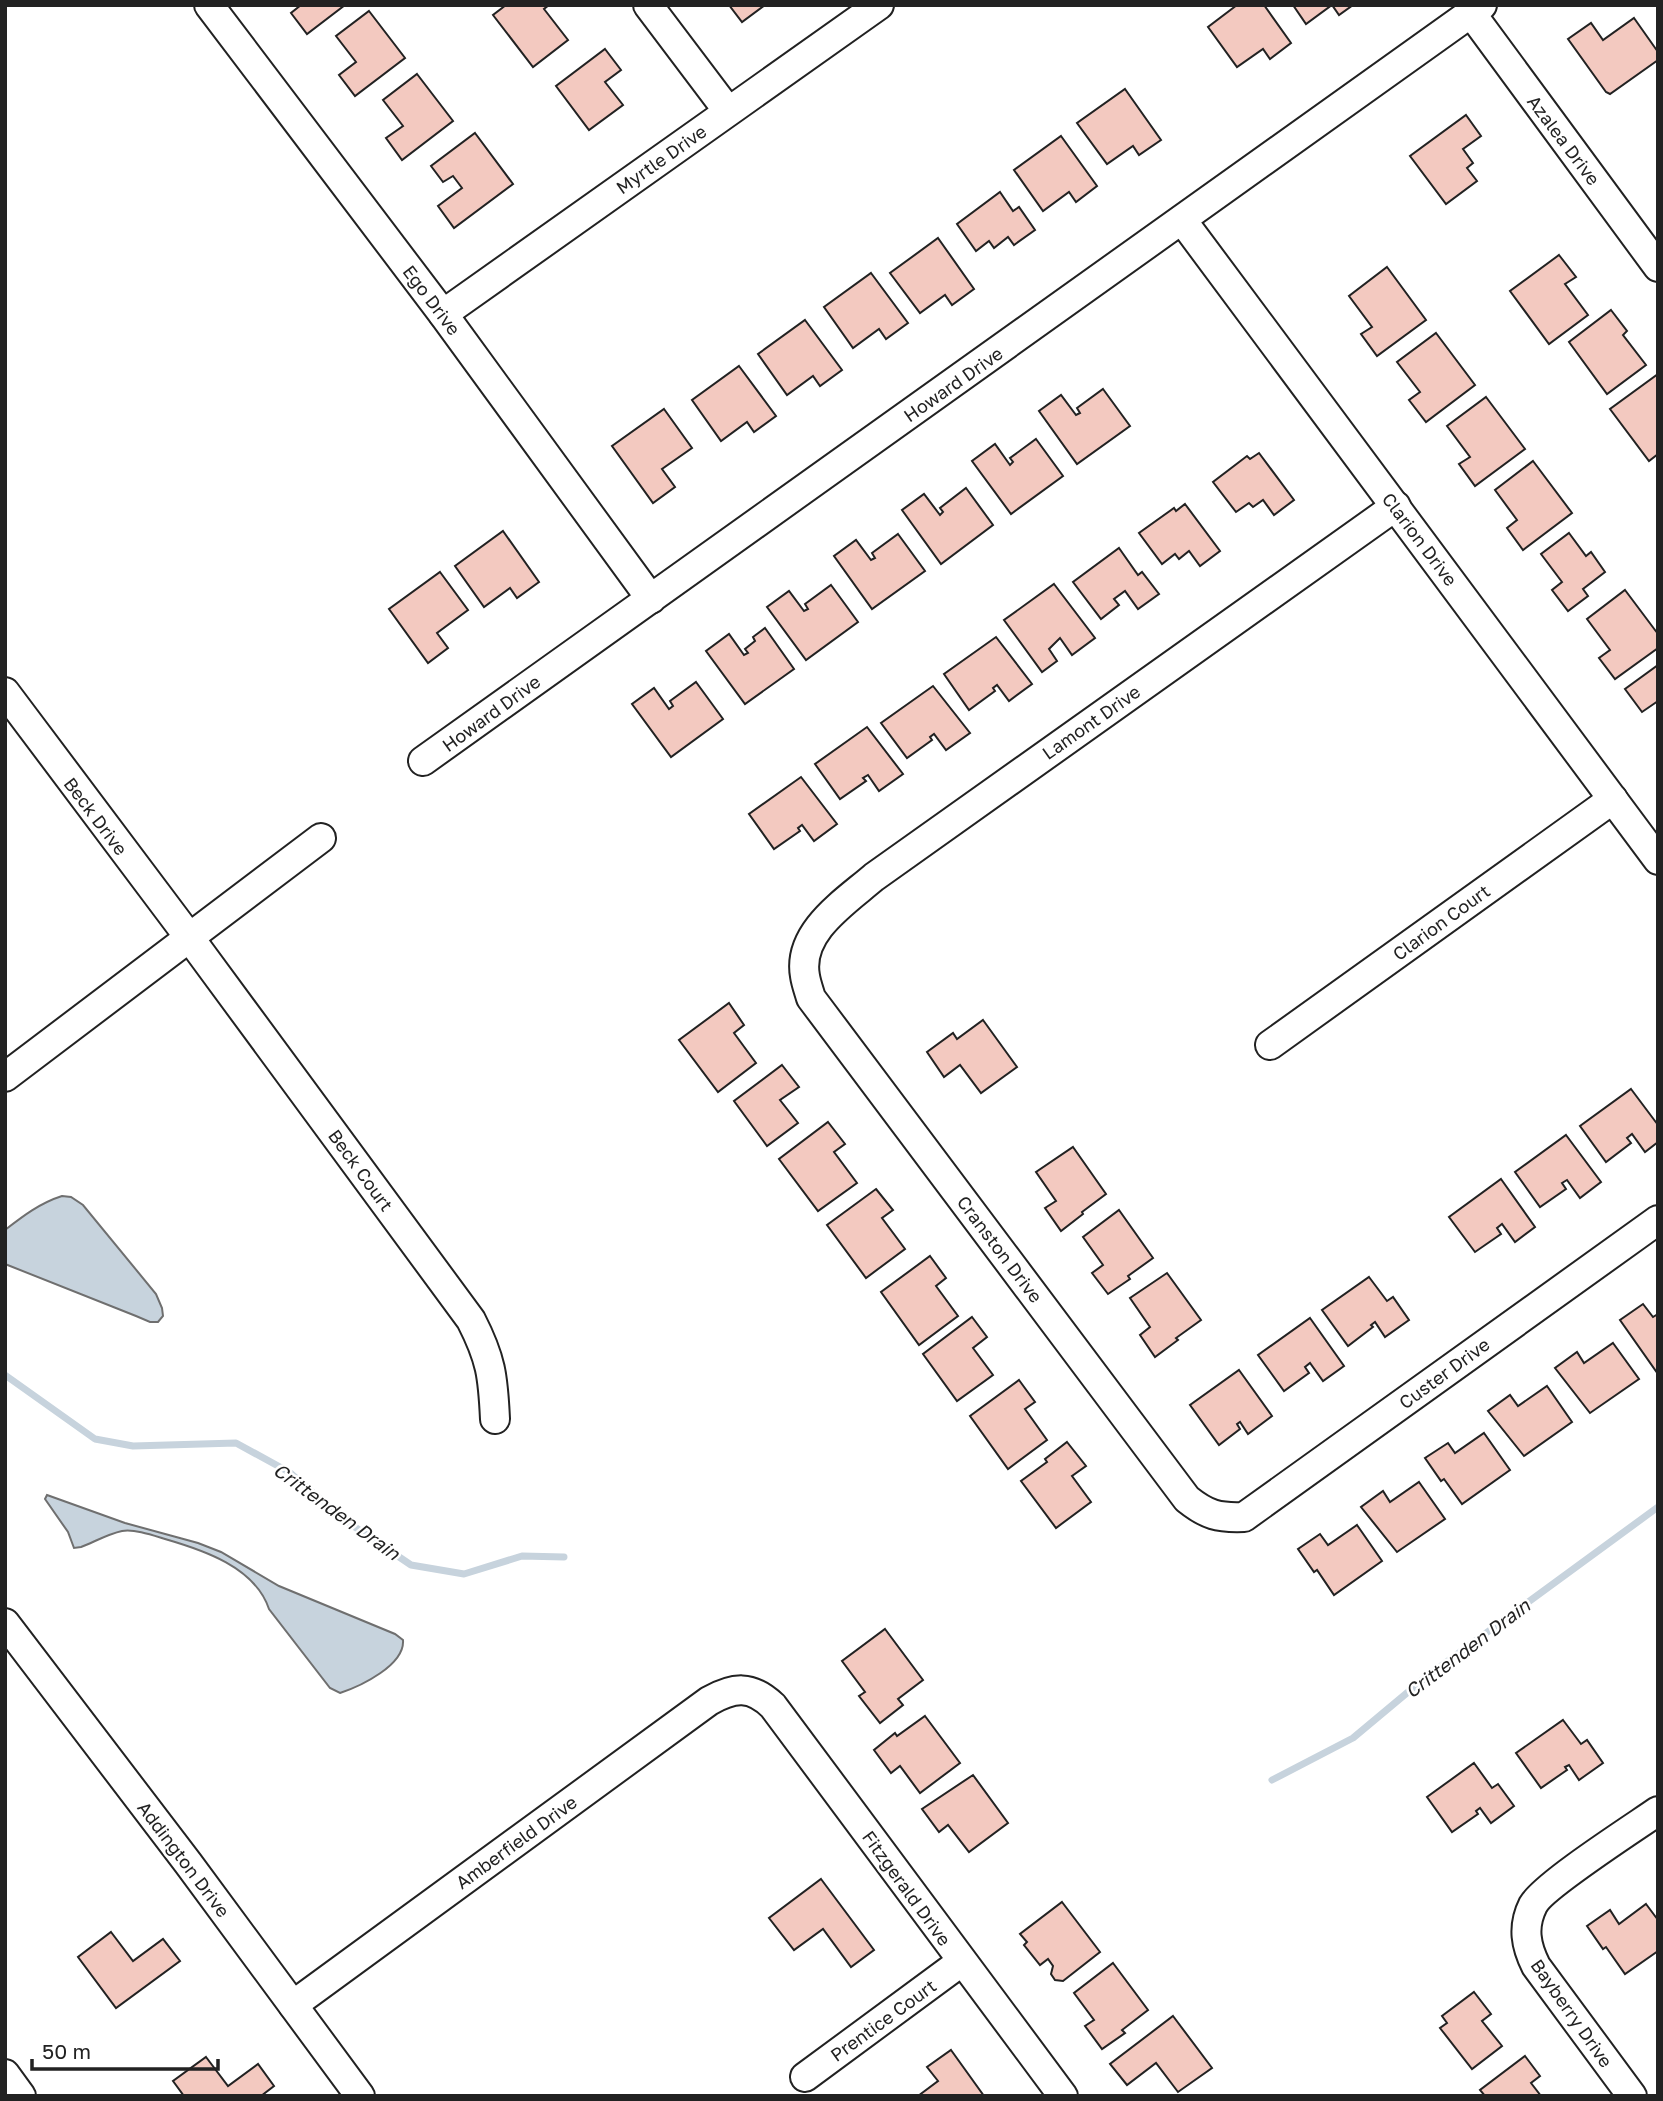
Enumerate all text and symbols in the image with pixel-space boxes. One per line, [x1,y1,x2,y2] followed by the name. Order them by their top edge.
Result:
[1523,91,1605,189] street label: Azalea Drive
[612,120,710,198] street label: Myrtle Drive
[399,261,465,339] street label: Ego Drive
[899,342,1007,426] street label: Howard Drive
[1378,488,1462,590] street label: Clarion Drive
[438,670,544,756] street label: Howard Drive
[1038,680,1144,764] street label: Lamont Drive
[60,773,132,859] street label: Beck Drive
[1388,879,1494,965] street label: Clarion Court
[324,1125,398,1215] street label: Beck Court
[953,1191,1047,1307] street label: Cranston Drive
[1394,1333,1494,1413] street label: Custer Drive
[269,1458,406,1565] water label: Crittenden Drain
[1400,1593,1535,1702] water label: Crittenden Drain
[451,1791,581,1893] street label: Amberfield Drive
[133,1797,235,1921] street label: Addington Drive
[858,1826,956,1950] street label: Fitzgerald Drive
[1527,1955,1617,2071] street label: Bayberry Drive
[826,1974,940,2066] street label: Prentice Court
[32,2028,217,2072] scale bar
[42,2038,91,2064] text: 50 m

